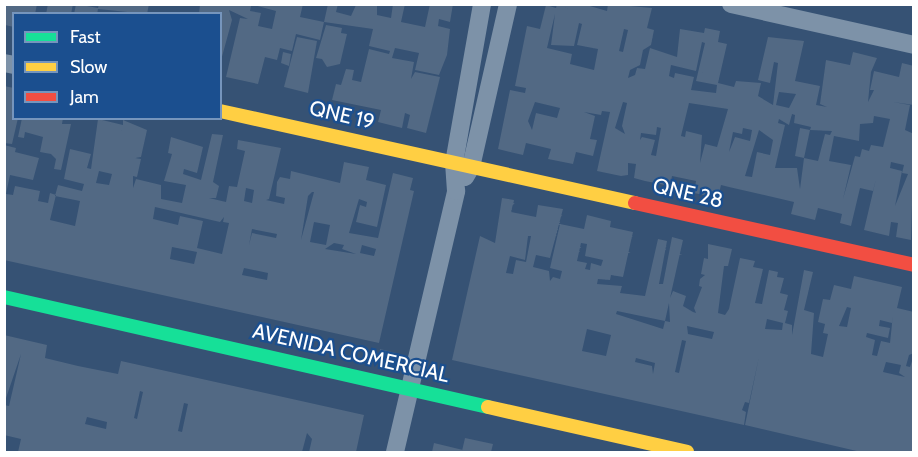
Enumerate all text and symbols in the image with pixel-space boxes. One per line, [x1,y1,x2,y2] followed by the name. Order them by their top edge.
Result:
[12,12,222,120] legend
[70,26,101,48] text: Fast
[70,56,107,78] text: Slow
[70,86,99,108] text: Jam
[307,95,377,135] street label: QNE 19
[651,173,725,213] street label: QNE 28
[250,318,452,388] street label: AVENIDA COMERCIAL

